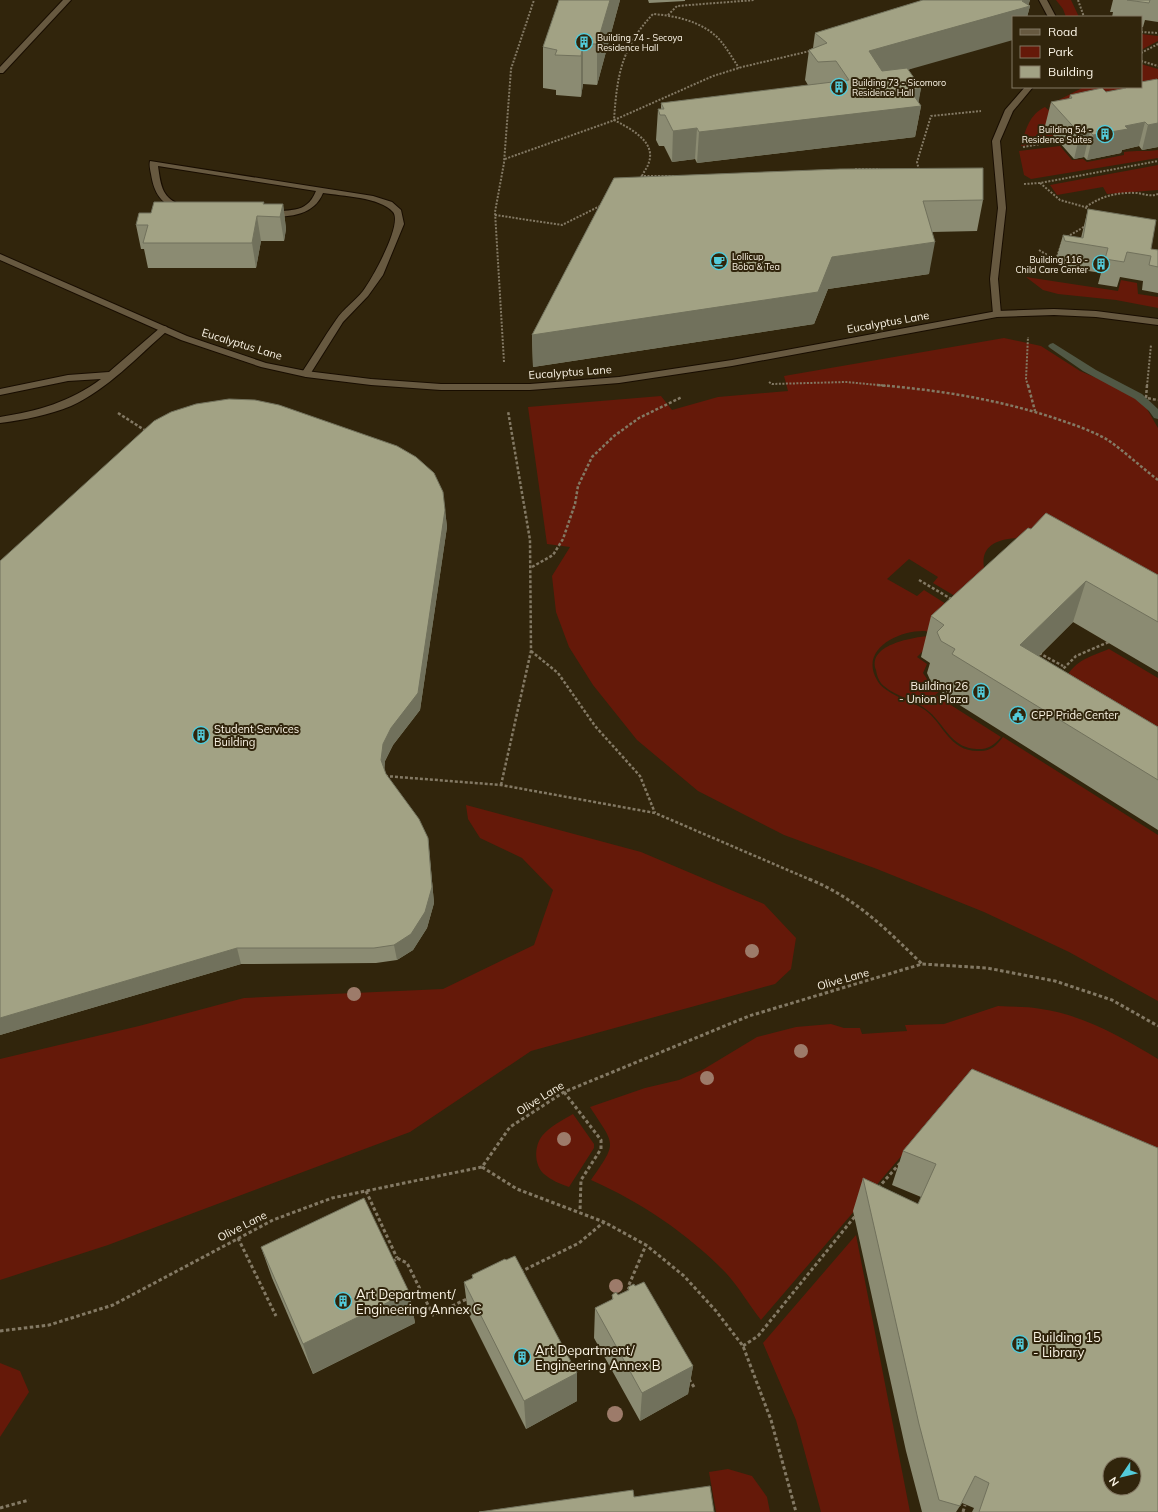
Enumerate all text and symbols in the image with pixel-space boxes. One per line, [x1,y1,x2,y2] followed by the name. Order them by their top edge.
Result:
[1012,16,1142,88] legend
[1048,24,1077,39] text: Road
[574,32,594,52] building icon: Building 74 - Secoya Residence Hall
[597,32,683,53] place label: Building 74 - Secoya Residence Hall
[1048,44,1074,59] text: Park
[1048,64,1093,79] text: Building
[829,77,849,97] building icon: Building 73 - Sicomoro Residence Hall
[852,77,946,98] place label: Building 73 - Sicomoro Residence Hall
[1022,124,1092,145] place label: Building 54 - Residence Suites
[1095,124,1115,144] building icon: Building 54 - Residence Suites
[709,251,729,271] cafe icon: Lollicup Boba & Tea
[732,251,780,272] place label: Lollicup Boba & Tea
[1015,254,1089,275] place label: Building 116 - Child Care Center
[1091,254,1111,274] building icon: Building 116 - Child Care Center
[846,308,930,336] street label: Eucalyptus Lane
[200,325,284,363] street label: Eucalyptus Lane
[528,362,612,382] street label: Eucalyptus Lane
[899,679,968,706] place label: Building 26 - Union Plaza
[971,682,991,702] building icon: Building 26 - Union Plaza
[1008,705,1028,725] public building icon: CPP Pride Center
[1031,708,1118,722] place label: CPP Pride Center
[214,722,299,749] place label: Student Services Building
[191,725,211,745] building icon: Student Services Building
[815,965,871,993] street label: Olive Lane
[514,1078,566,1118] street label: Olive Lane
[215,1208,269,1244] street label: Olive Lane
[356,1286,482,1317] place label: Art Department/ Engineering Annex C
[333,1291,353,1311] building icon: Art Department/ Engineering Annex C
[1033,1329,1101,1360] place label: Building 15 - Library
[1010,1334,1030,1354] building icon: Building 15 - Library
[535,1342,661,1373] place label: Art Department/ Engineering Annex B
[512,1347,532,1367] building icon: Art Department/ Engineering Annex B
[1102,1456,1142,1496] north arrow
[1106,1474,1122,1489] text: N

